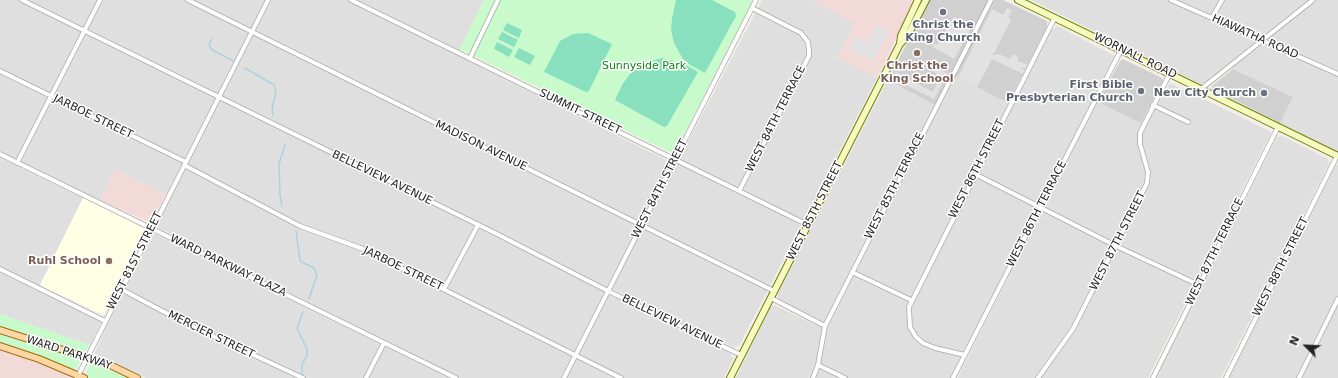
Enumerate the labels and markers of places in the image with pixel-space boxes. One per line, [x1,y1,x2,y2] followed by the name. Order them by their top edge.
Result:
[938,7,948,17] marker: Christ the King Church
[905,18,981,44] place label: Christ the King Church
[912,48,922,58] marker: Christ the King School
[881,59,953,85] place label: Christ the King School
[1006,78,1133,104] place label: First Bible Presbyterian Church
[1136,86,1146,96] marker: First Bible Presbyterian Church
[1154,86,1256,100] place label: New City Church
[1259,88,1269,98] marker: New City Church
[28,254,101,268] place label: Ruhl School
[104,256,114,266] marker: Ruhl School

